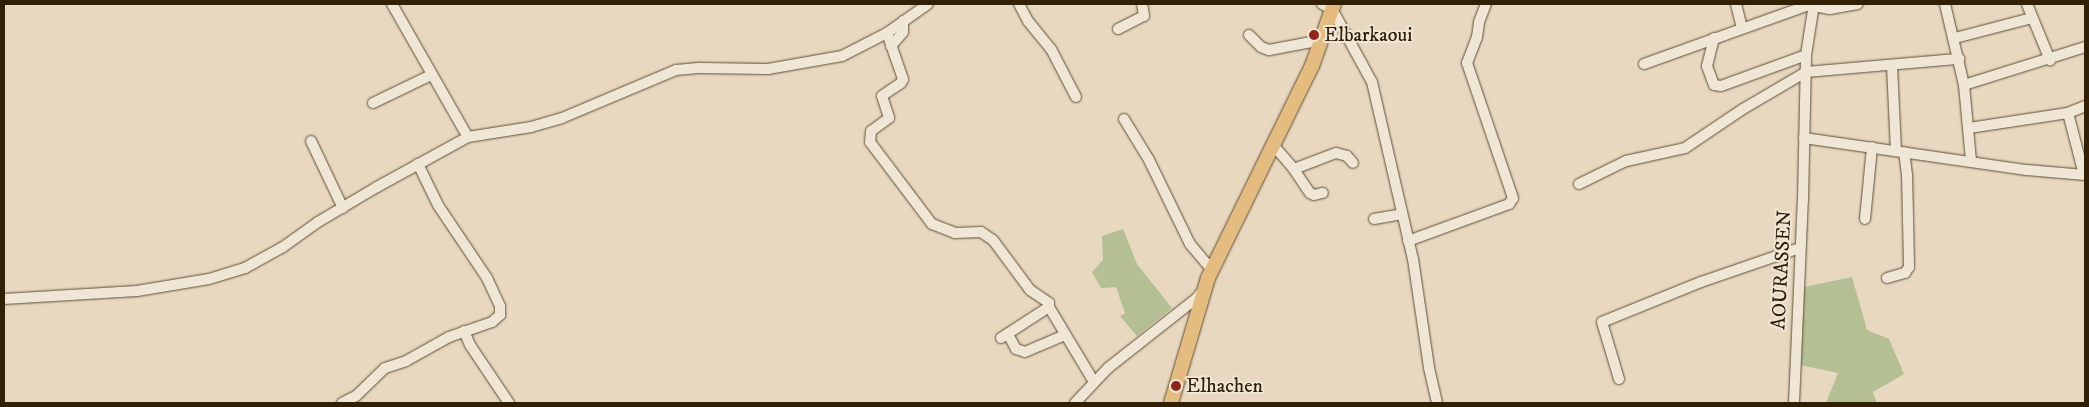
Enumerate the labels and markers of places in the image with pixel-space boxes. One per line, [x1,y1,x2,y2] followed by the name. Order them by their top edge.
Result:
[1324,23,1412,47] place label: Elbarkaoui
[1308,29,1320,41] marker: Elbarkaoui
[1186,374,1263,398] place label: Elhachen
[1170,380,1182,392] marker: Elhachen

